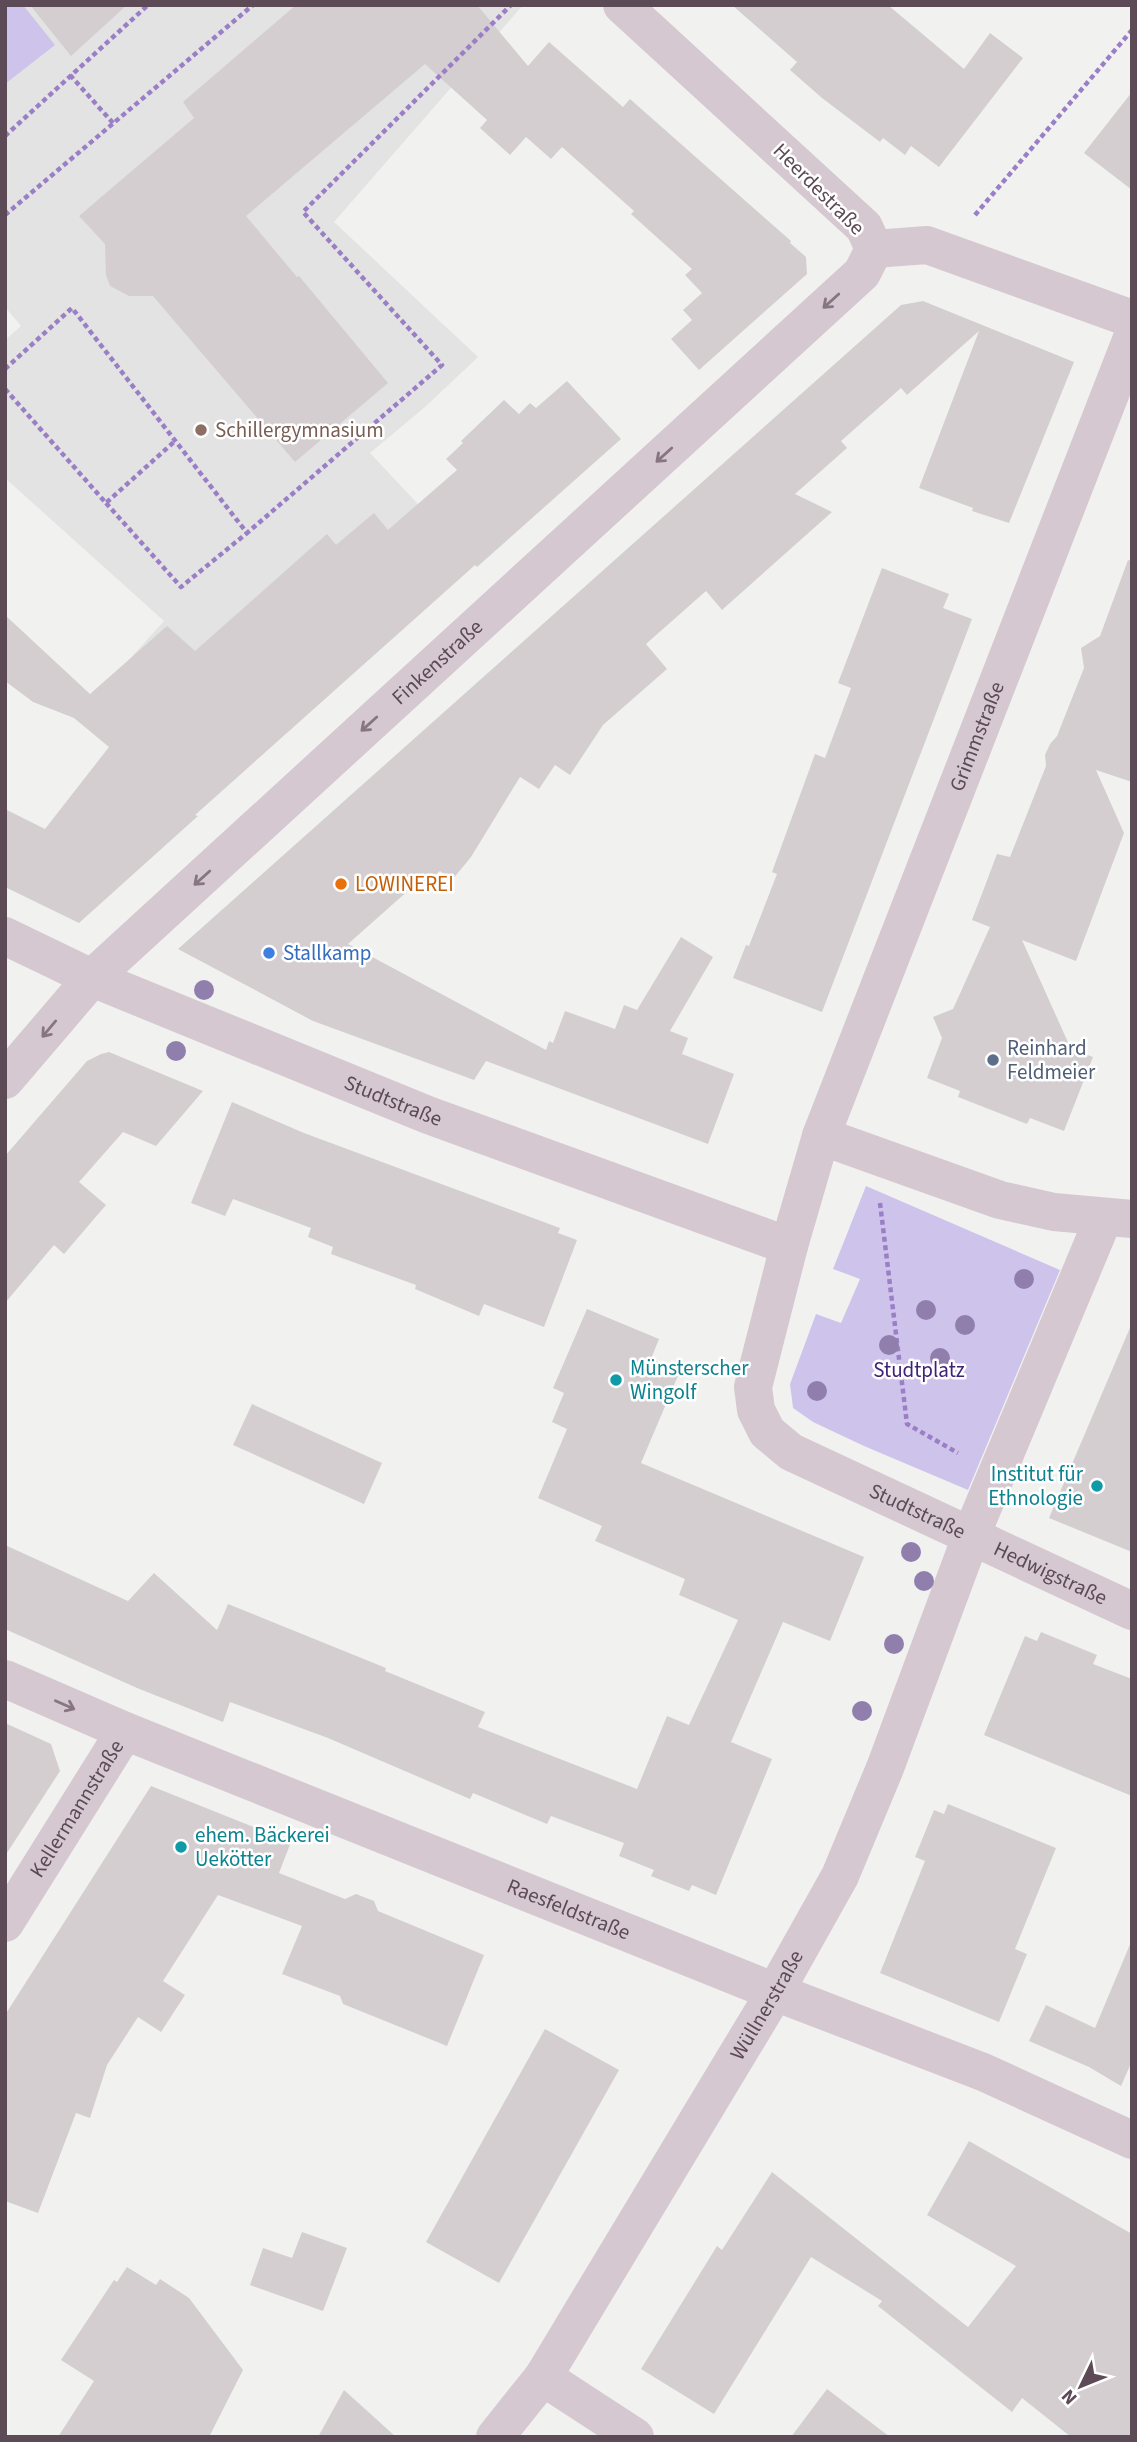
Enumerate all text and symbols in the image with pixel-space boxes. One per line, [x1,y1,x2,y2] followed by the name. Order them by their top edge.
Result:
[766,136,872,242] street label: Heerdestraße
[822,293,840,309] one-way arrow
[215,415,384,445] place label: Schillergymnasium
[193,422,209,438] marker: Schillergymnasium
[656,446,673,463] one-way arrow
[385,612,489,712] street label: Finkenstraße
[942,677,1012,796] street label: Grimmstraße
[360,716,378,732] one-way arrow
[355,869,454,899] place label: LOWINEREI
[193,870,211,886] one-way arrow
[333,876,349,892] marker: LOWINEREI
[283,938,372,968] place label: Stallkamp
[261,945,277,961] marker: Stallkamp
[41,1020,57,1038] one-way arrow
[1007,1033,1096,1087] place label: Reinhard Feldmeier
[985,1052,1001,1068] marker: Reinhard Feldmeier
[340,1067,446,1134] street label: Studtstraße
[630,1353,749,1407] place label: Münsterscher Wingolf
[873,1355,965,1385] park label: Studtplatz
[608,1372,624,1388] marker: Münsterscher Wingolf
[988,1459,1084,1513] place label: Institut für Ethnologie
[864,1476,971,1546] street label: Studtstraße
[1089,1478,1105,1494] marker: Institut für Ethnologie
[989,1534,1112,1612] street label: Hedwigstraße
[54,1699,76,1712] one-way arrow
[22,1734,131,1883] street label: Kellermannstraße
[195,1820,330,1874] place label: ehem. Bäckerei Uekötter
[173,1839,189,1855] marker: ehem. Bäckerei Uekötter
[503,1871,635,1947] street label: Raesfeldstraße
[722,1944,811,2066] street label: Wüllnerstraße
[1046,2351,1116,2421] north arrow
[1055,2383,1084,2410] text: N

